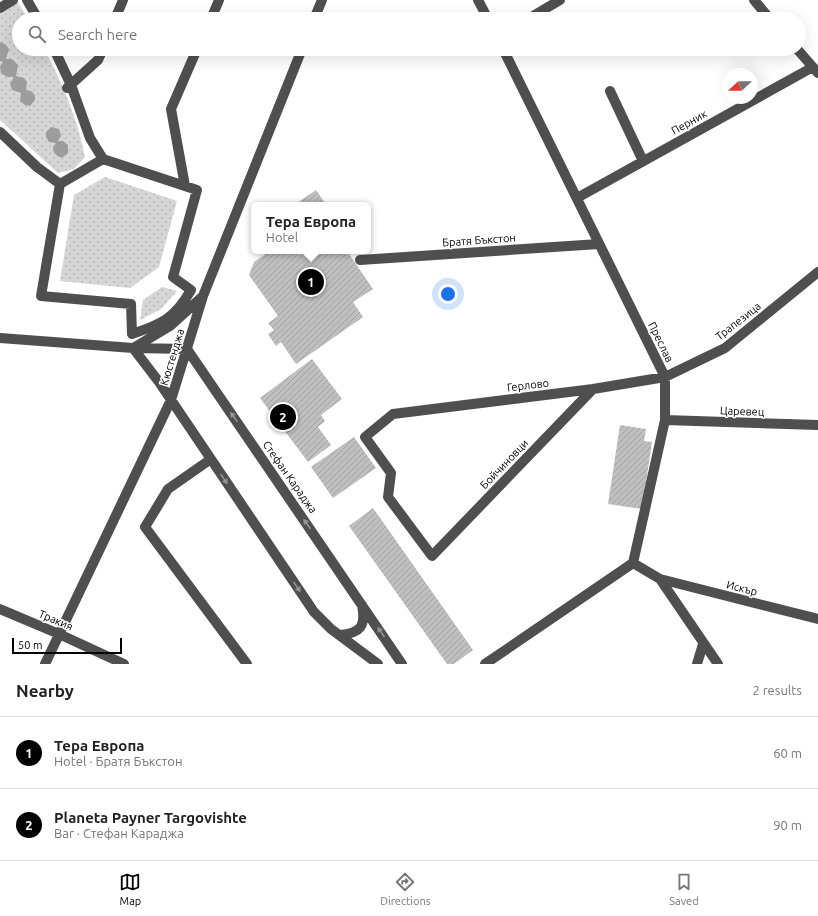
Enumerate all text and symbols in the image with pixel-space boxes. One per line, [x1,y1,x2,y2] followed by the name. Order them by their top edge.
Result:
[12,12,806,56] search box
[26,23,48,45] icon: search
[58,26,137,43] text: Search here
[722,68,758,104] north arrow
[669,107,709,137] street label: Перник
[251,202,371,254] popup
[266,213,356,230] text: Тера Европа
[266,230,298,244] text: Hotel
[442,231,516,249] street label: Братя Бъкстон
[298,267,324,297] pin: 1
[438,284,458,304] your location
[713,300,763,342] street label: Трапезица
[646,320,676,364] street label: Преслав
[158,327,186,387] street label: Кюстенджа
[506,376,550,394] street label: Герлово
[270,402,296,432] pin: 2
[720,404,765,418] street label: Царевец
[230,412,237,423] one-way arrow
[478,437,530,491] street label: Бойчиновци
[261,439,319,515] street label: Стефан Караджа
[220,474,228,484] one-way arrow
[303,519,311,530] one-way arrow
[725,578,759,598] street label: Искър
[293,582,301,592] one-way arrow
[37,607,75,633] street label: Тракия
[377,626,385,637] one-way arrow
[12,636,122,655] scale bar
[18,639,42,651] text: 50 m
[16,681,74,700] text: Nearby
[752,683,802,697] text: 2 results
[54,737,144,754] text: Тера Европа
[25,746,33,760] text: 1
[773,746,802,760] text: 60 m
[54,754,183,768] text: Hotel · Братя Бъкстон
[54,809,247,826] text: Planeta Payner Targovishte
[25,818,33,832] text: 2
[773,818,802,832] text: 90 m
[54,826,184,840] text: Bar · Стефан Караджа
[119,871,141,907] tab: Map
[380,871,431,907] tab: Directions
[669,871,699,907] tab: Saved

